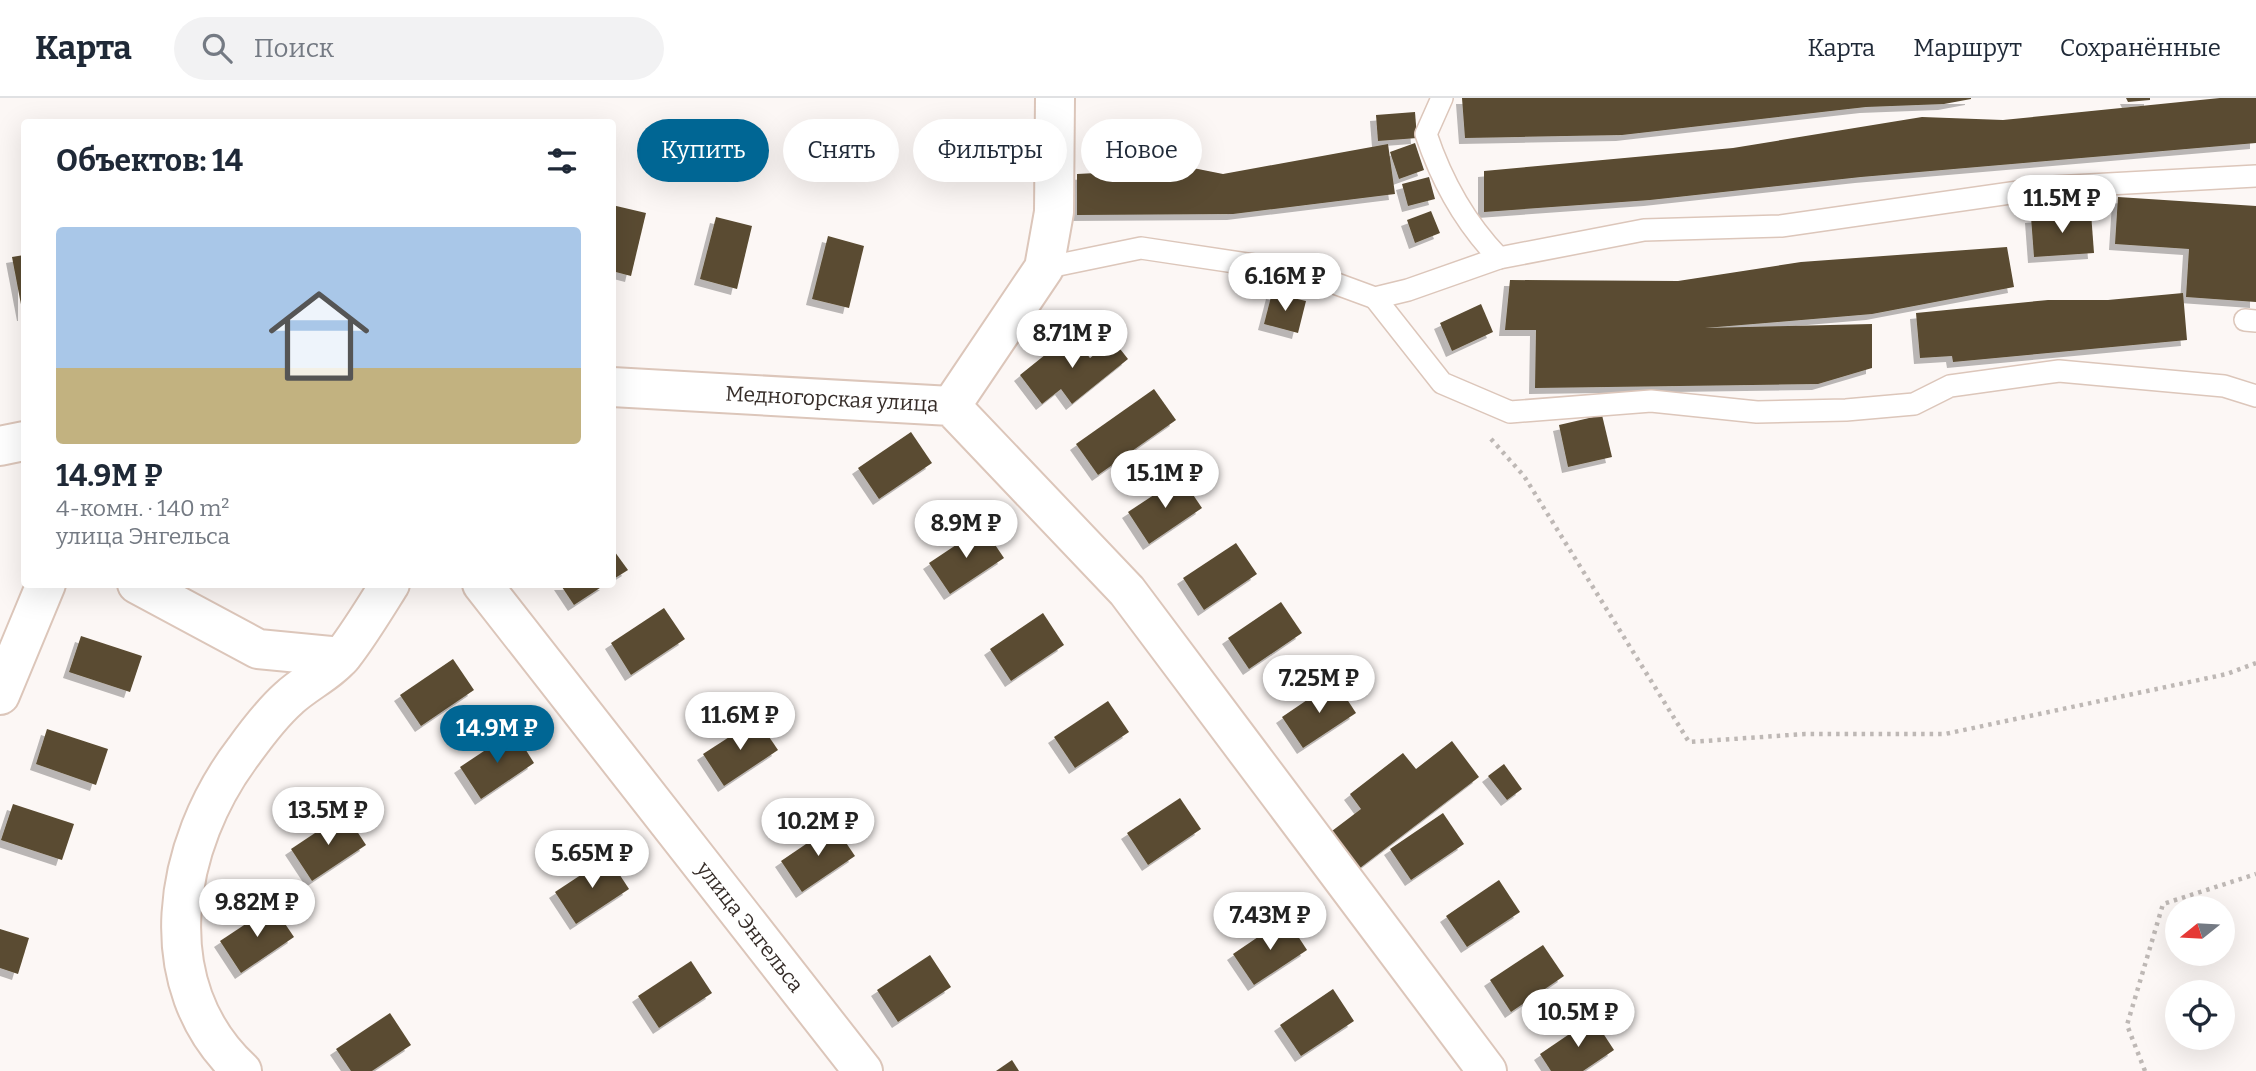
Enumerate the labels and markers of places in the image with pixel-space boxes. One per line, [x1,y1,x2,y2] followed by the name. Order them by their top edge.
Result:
[1997,176,2127,235] pin: 11.5M ₽
[1220,254,1350,313] pin: 6.16M ₽
[1007,310,1137,370] pin: 8.71M ₽
[1100,450,1230,510] pin: 15.1M ₽
[909,500,1023,560] pin: 8.9M ₽
[1254,656,1384,715] pin: 7.25M ₽
[675,692,805,752] pin: 11.6M ₽
[432,706,562,765] pin: 14.9M ₽
[263,788,393,847] pin: 13.5M ₽
[753,798,883,858] pin: 10.2M ₽
[527,830,657,890] pin: 5.65M ₽
[192,880,322,939] pin: 9.82M ₽
[1205,892,1335,952] pin: 7.43M ₽
[1513,990,1643,1049] pin: 10.5M ₽

